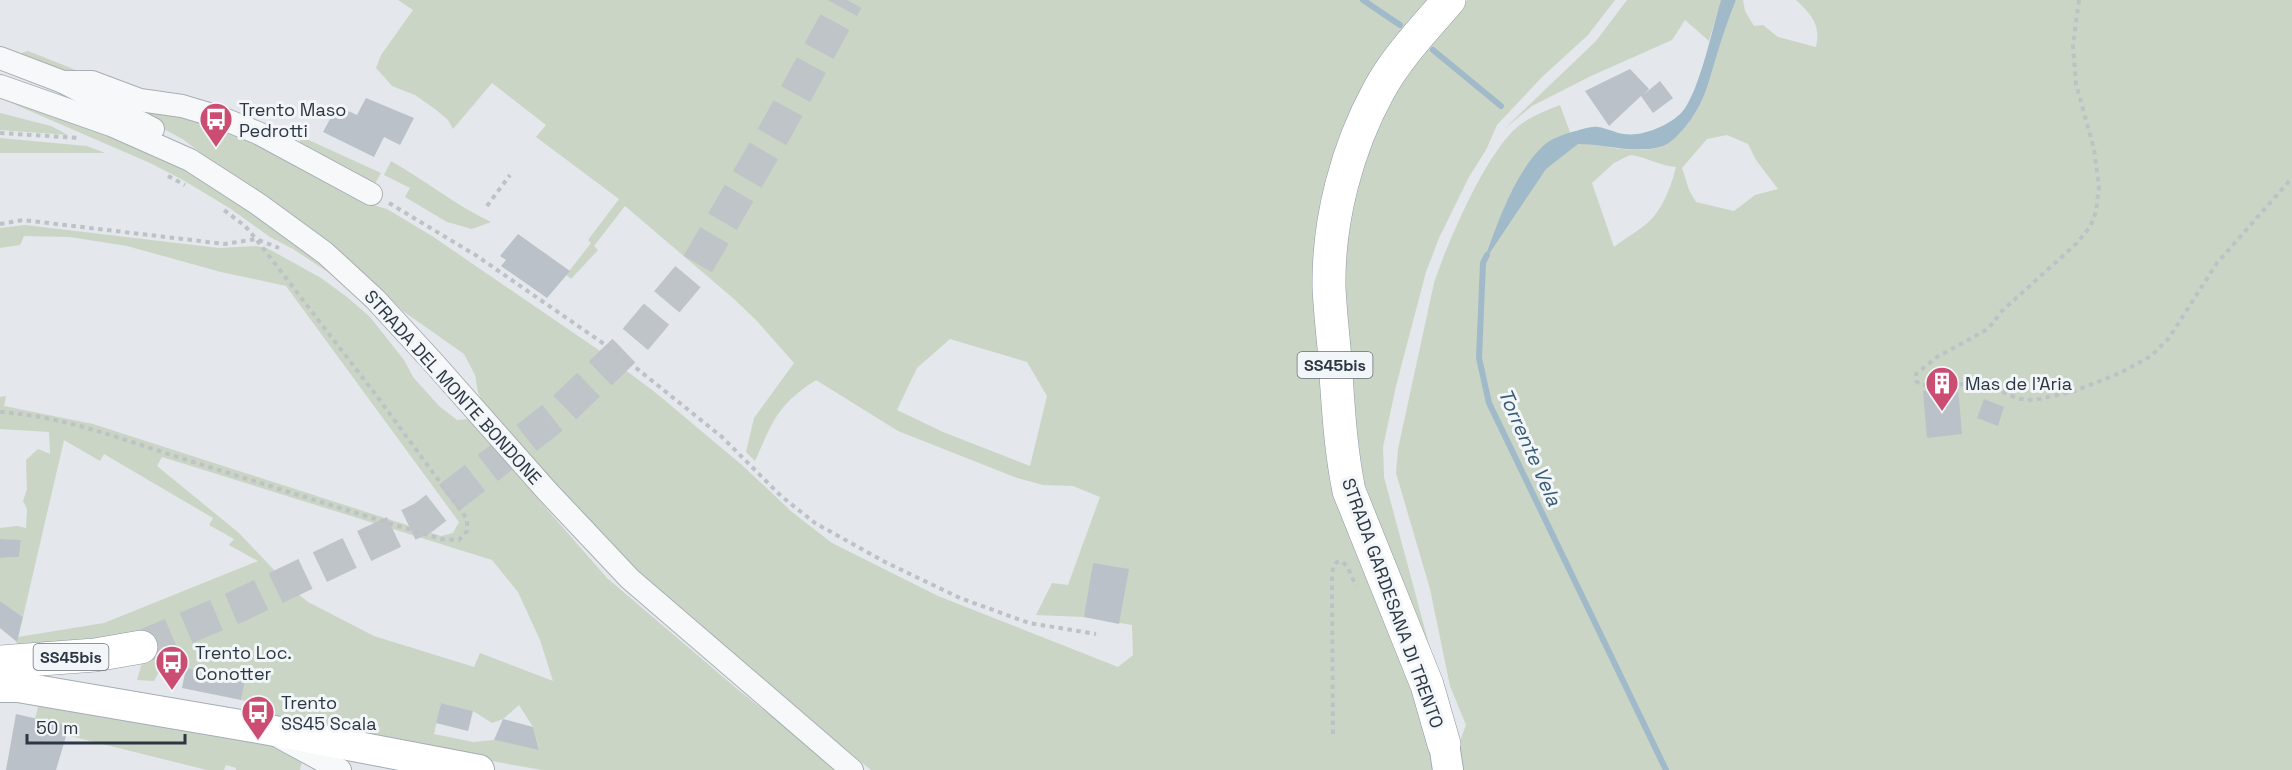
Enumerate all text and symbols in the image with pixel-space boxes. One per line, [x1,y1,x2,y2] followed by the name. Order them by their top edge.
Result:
[239,98,346,142] place label: Trento Maso Pedrotti
[198,101,234,148] bus stop icon: Trento Maso Pedrotti
[359,285,547,489] street label: STRADA DEL MONTE BONDONE
[1298,352,1372,378] road number: SS45bis
[1924,365,1960,412] building icon: Mas de l'Aria
[1965,372,2072,395] place label: Mas de l'Aria
[1492,384,1568,510] water label: Torrente Vela
[1337,475,1449,731] street label: STRADA GARDESANA DI TRENTO
[195,641,292,685] place label: Trento Loc. Conotter
[34,644,109,670] road number: SS45bis
[154,644,190,691] bus stop icon: Trento Loc. Conotter
[281,691,377,735] place label: Trento SS45 Scala
[240,694,276,741] bus stop icon: Trento SS45 Scala
[27,707,184,745] scale bar
[36,716,78,739] text: 50 m

